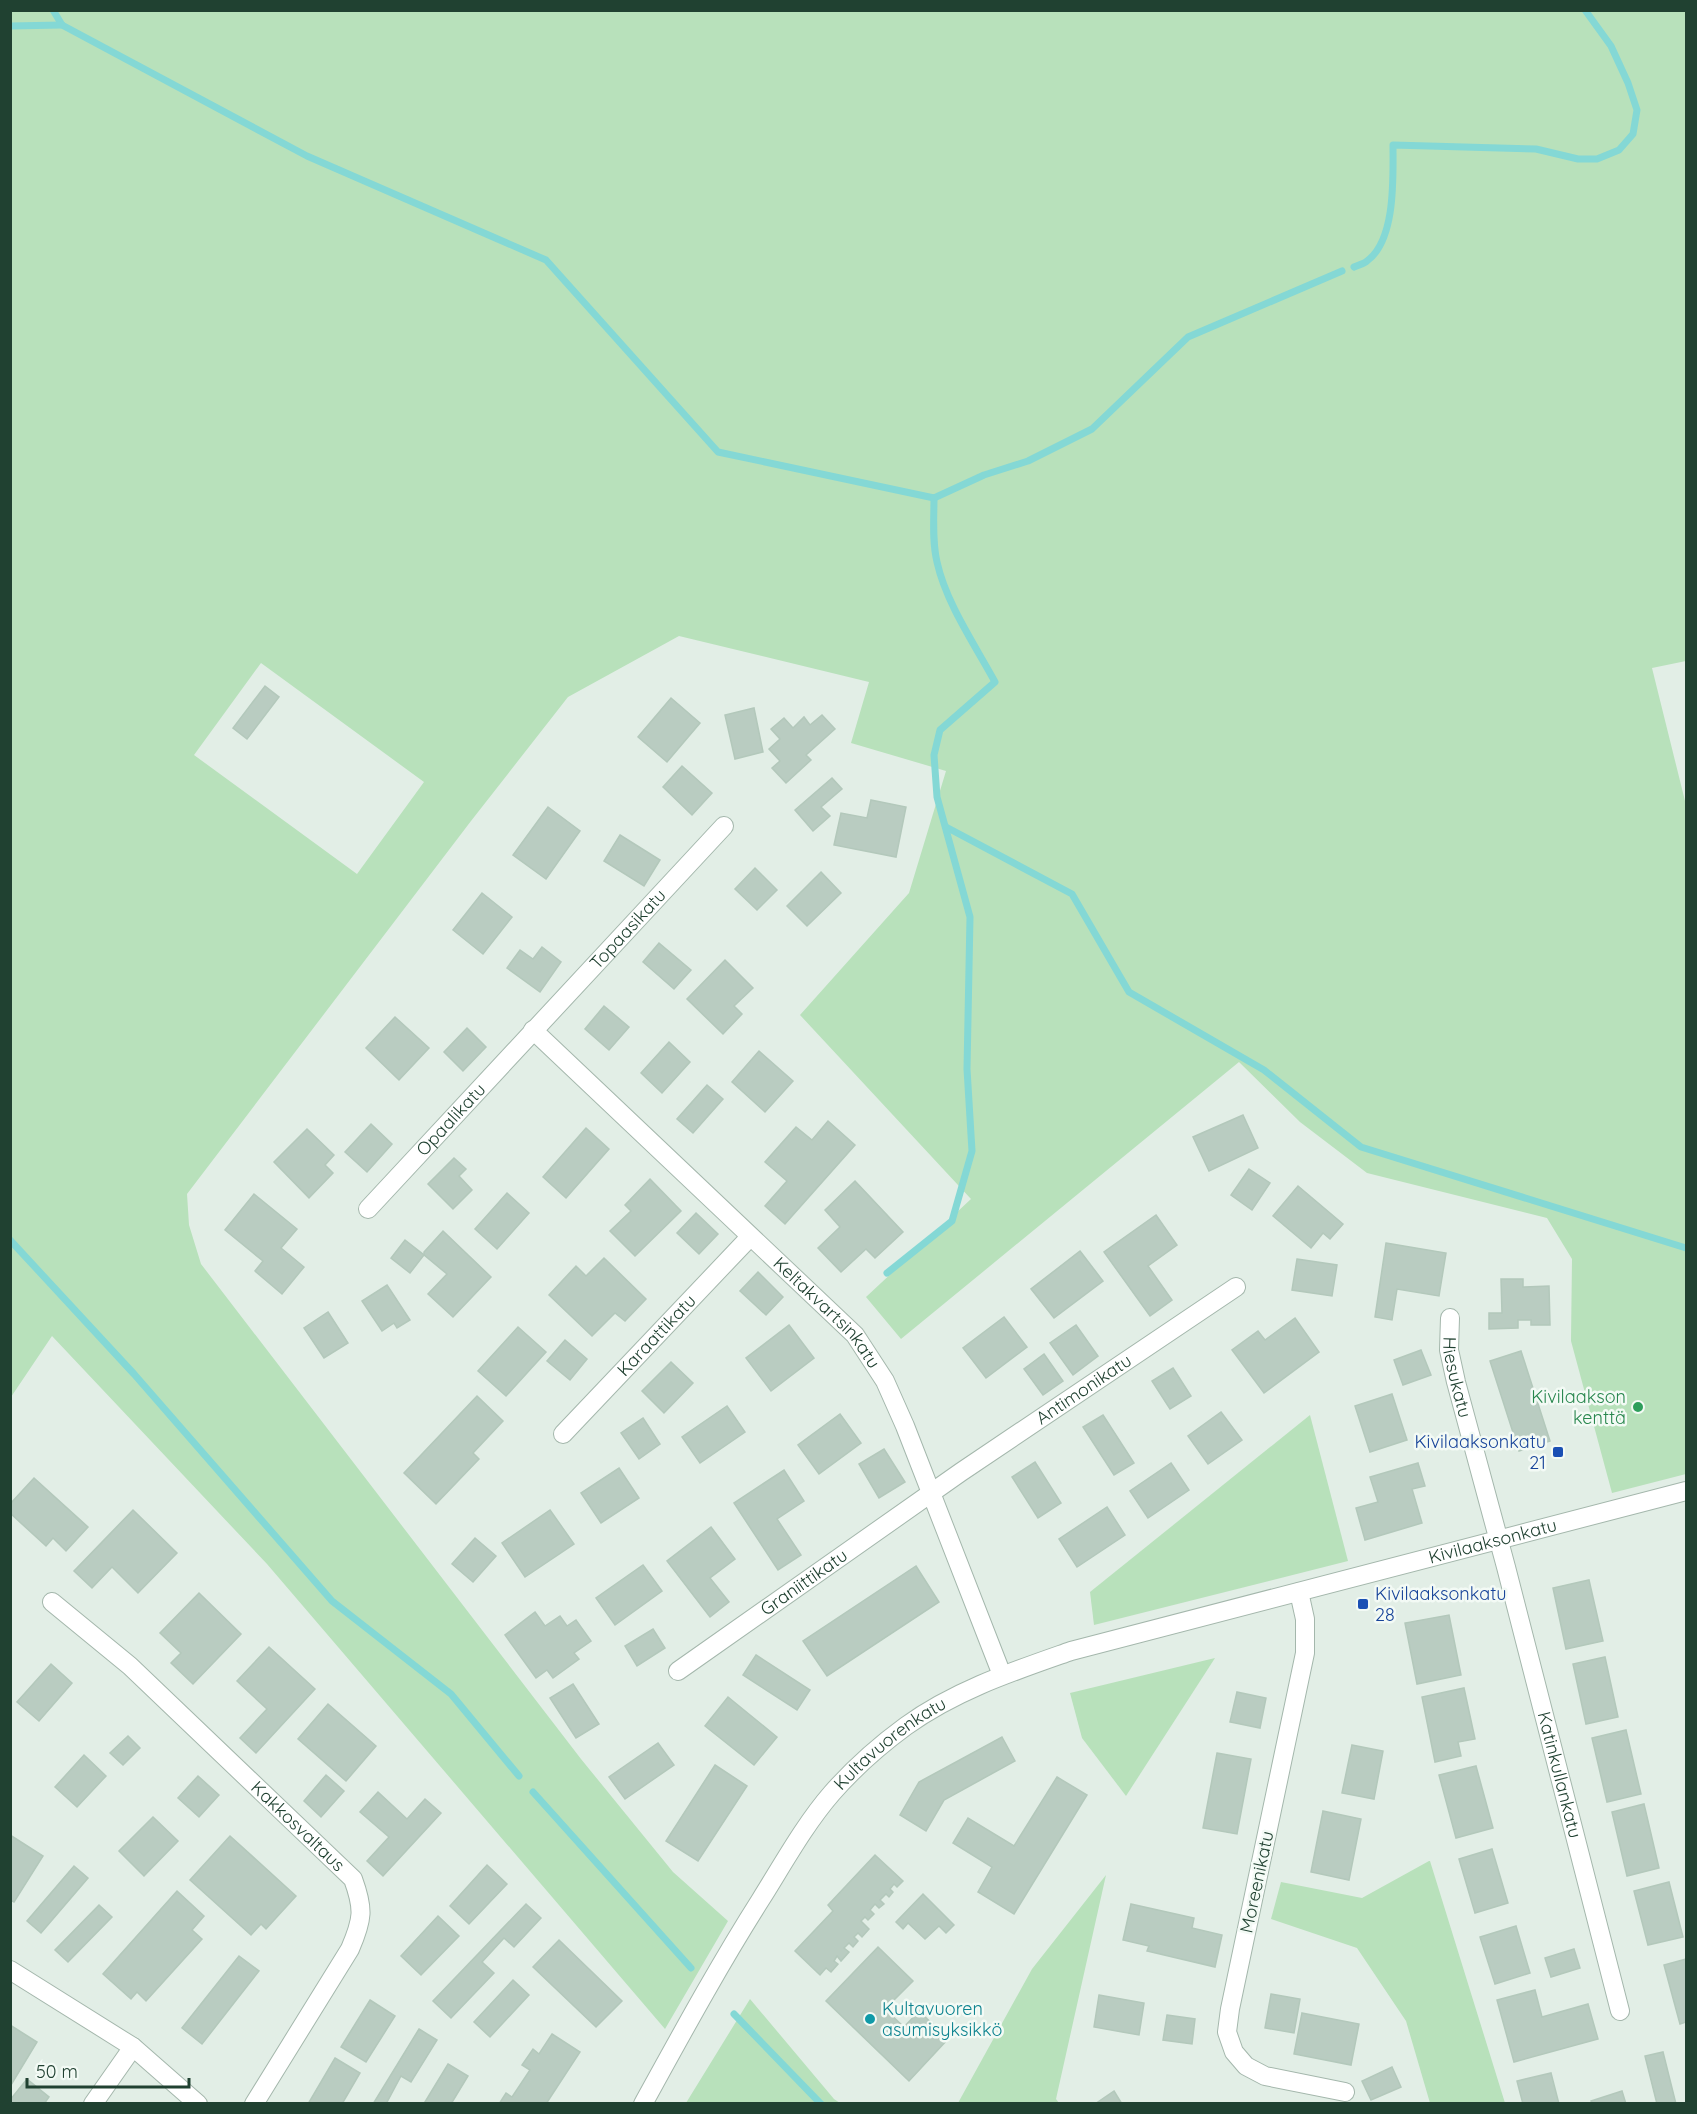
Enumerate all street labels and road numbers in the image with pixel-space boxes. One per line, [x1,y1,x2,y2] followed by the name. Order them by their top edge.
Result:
[585,884,671,974] street label: Topaasikatu
[411,1078,490,1161] street label: Opaalikatu
[769,1252,886,1372] street label: Keltakvartsinkatu
[612,1289,701,1381] street label: Karaattikatu
[1438,1336,1477,1420] street label: Hiesukatu
[1031,1349,1136,1429] street label: Antimonikatu
[1426,1513,1559,1568] street label: Kivilaaksonkatu
[756,1543,852,1621] street label: Graniittikatu
[828,1691,950,1795] street label: Kultavuorenkatu
[1533,1709,1587,1840] street label: Katinkullankatu
[246,1776,350,1876] street label: Kakkosvaltaus
[1234,1829,1279,1935] street label: Moreenikatu

